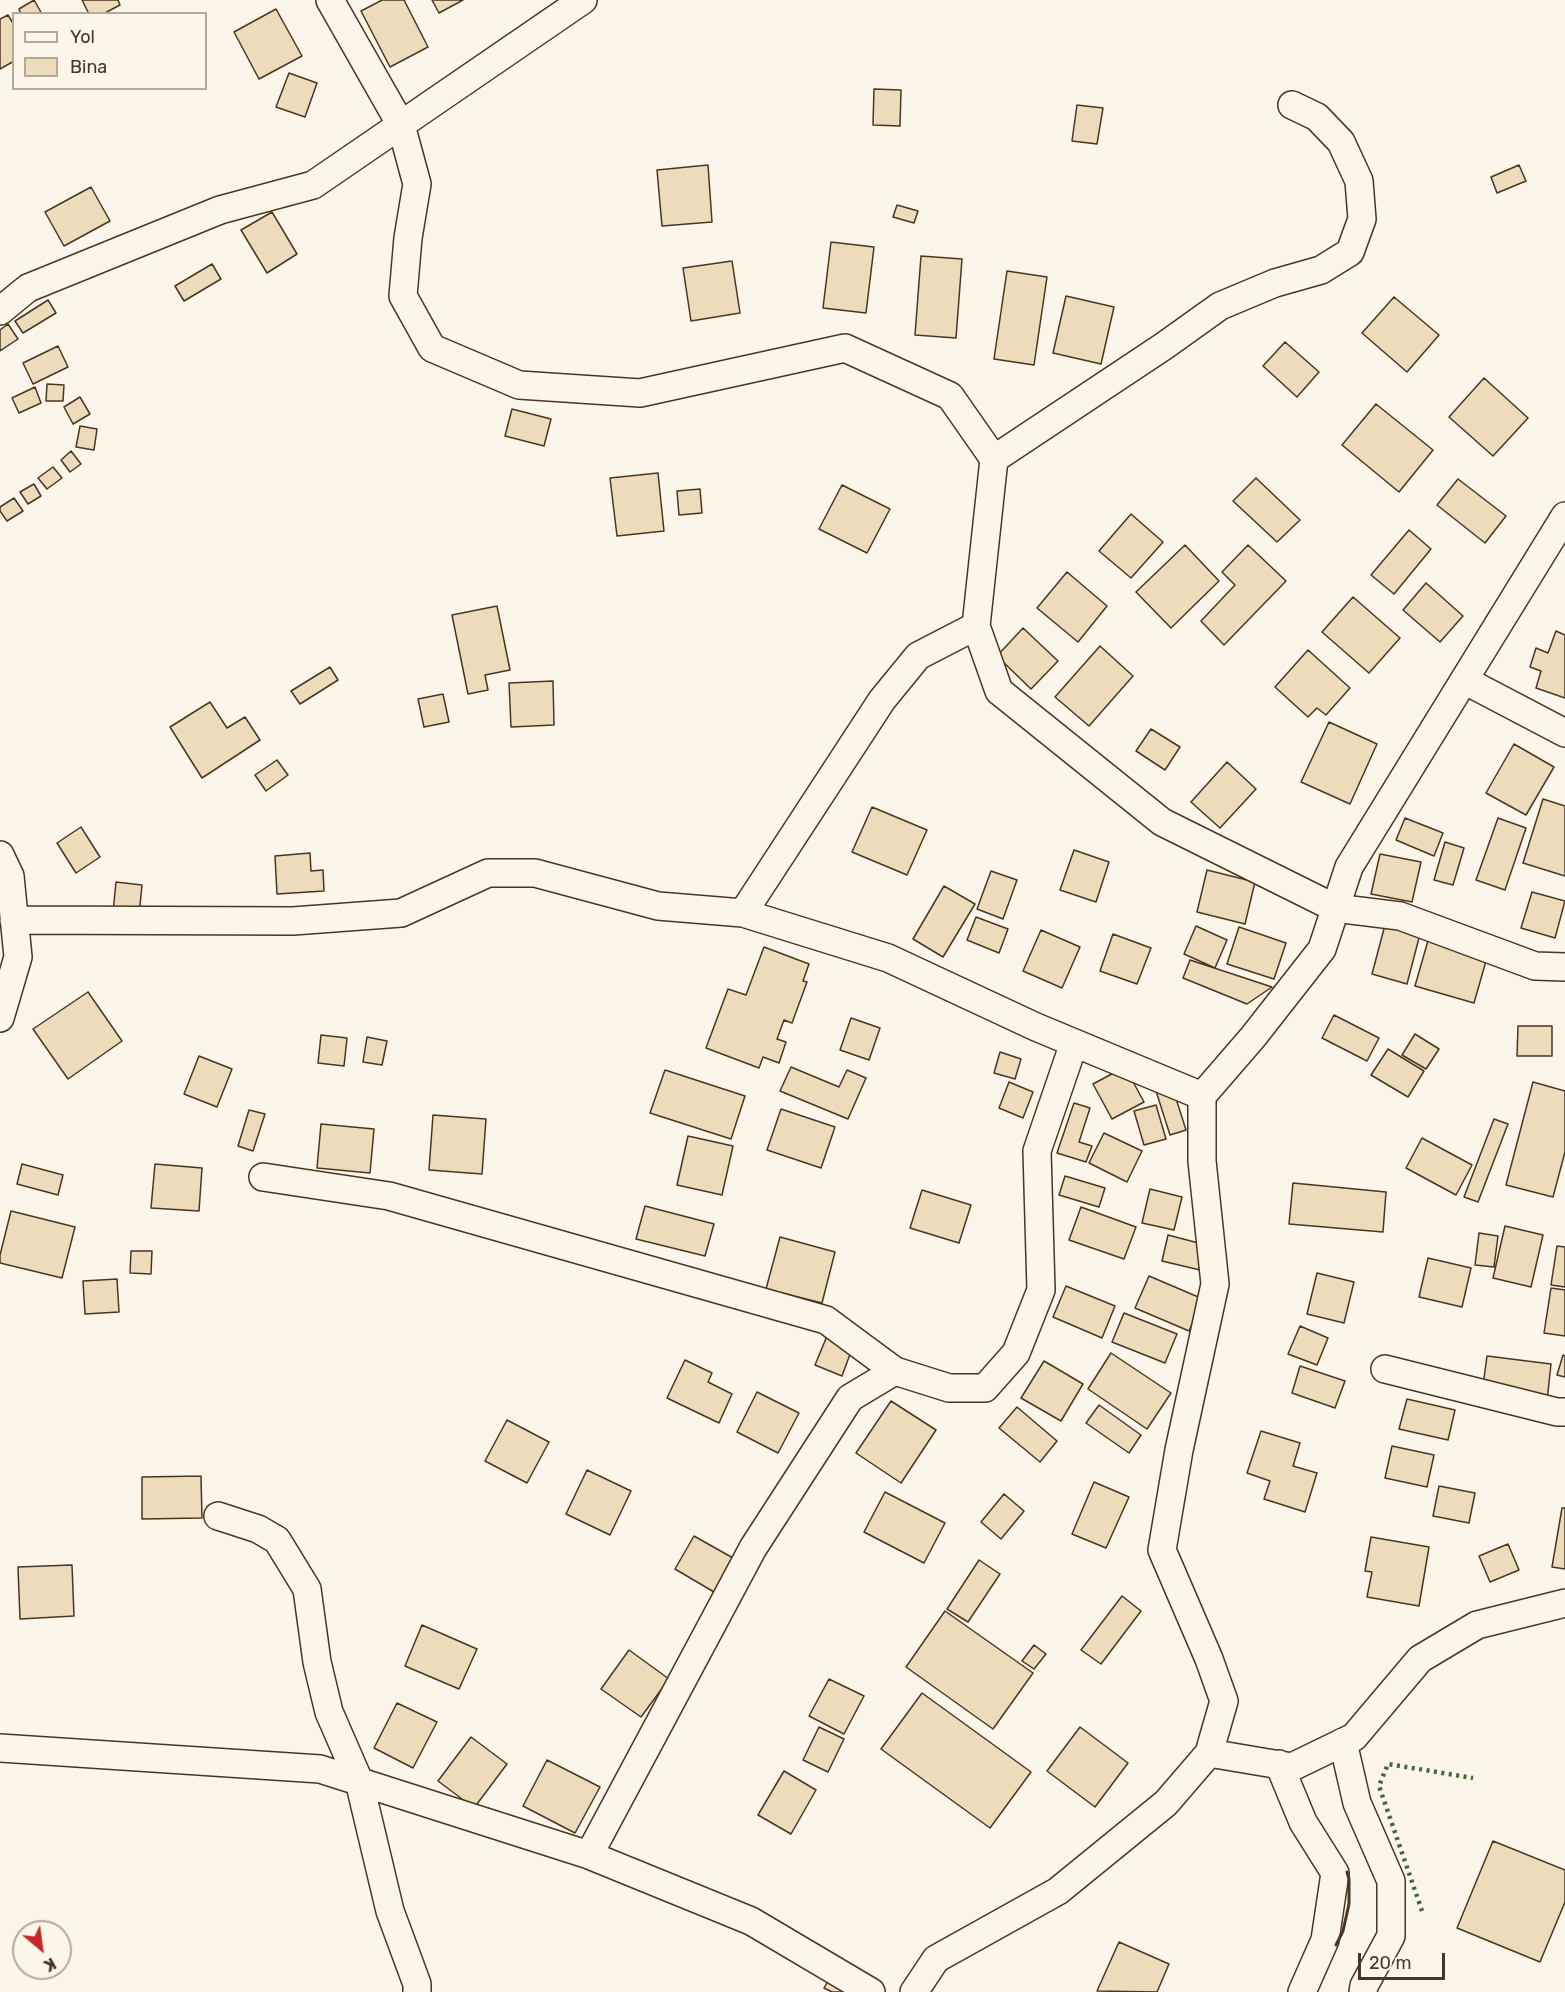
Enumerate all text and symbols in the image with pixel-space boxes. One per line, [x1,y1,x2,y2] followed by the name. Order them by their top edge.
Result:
[12,12,207,90] legend
[70,26,95,48] text: Yol
[70,56,107,78] text: Bina
[12,1920,72,1980] north arrow
[1361,1941,1448,1979] scale bar
[1369,1952,1411,1974] text: 20 m
[41,1954,59,1975] text: K

